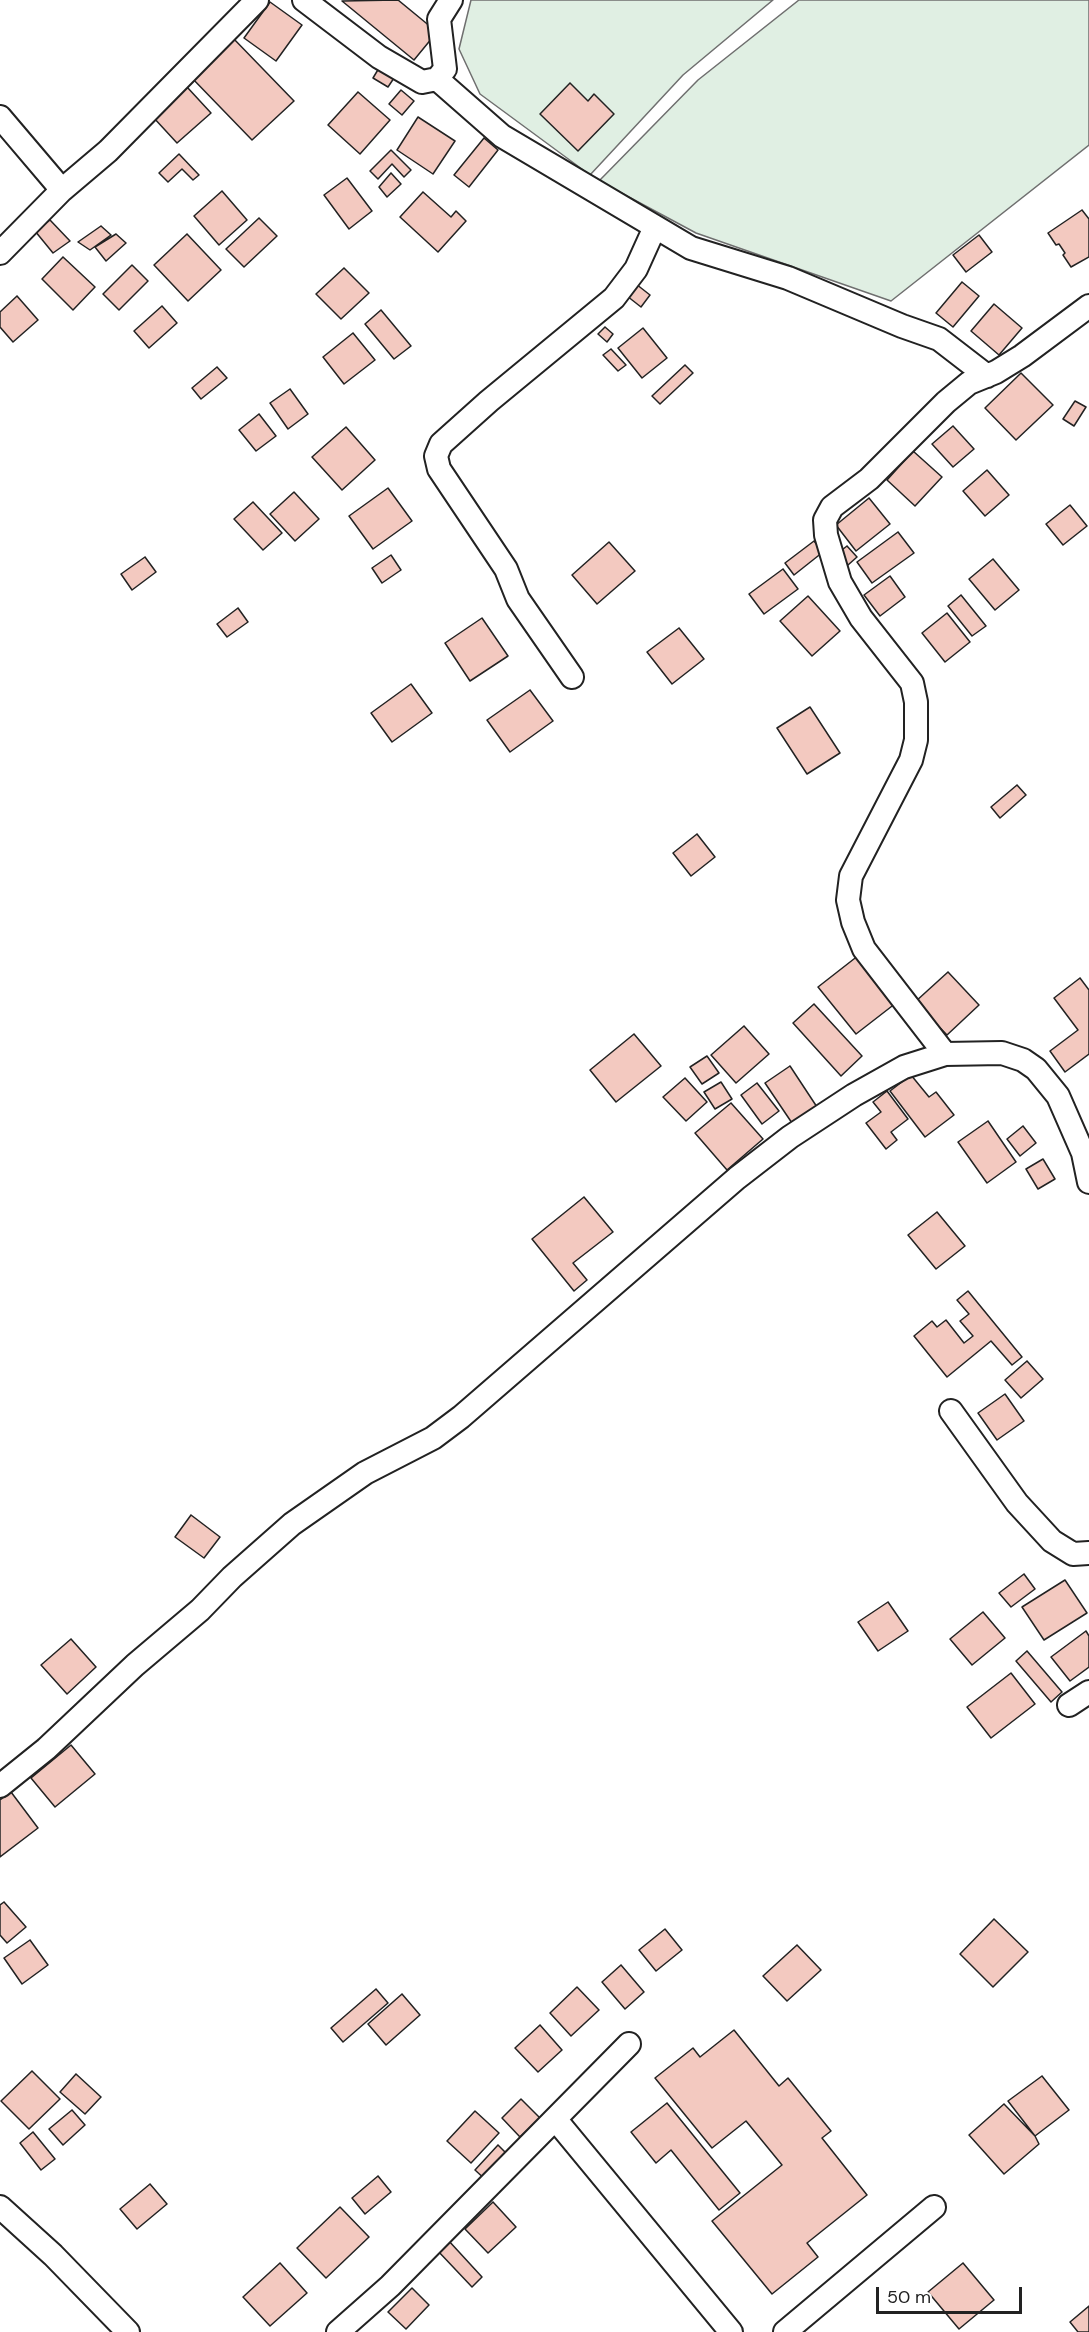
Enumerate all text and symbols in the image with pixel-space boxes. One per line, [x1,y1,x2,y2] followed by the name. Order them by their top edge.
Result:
[879,2275,1024,2313] scale bar
[887,2285,931,2309] text: 50 m

